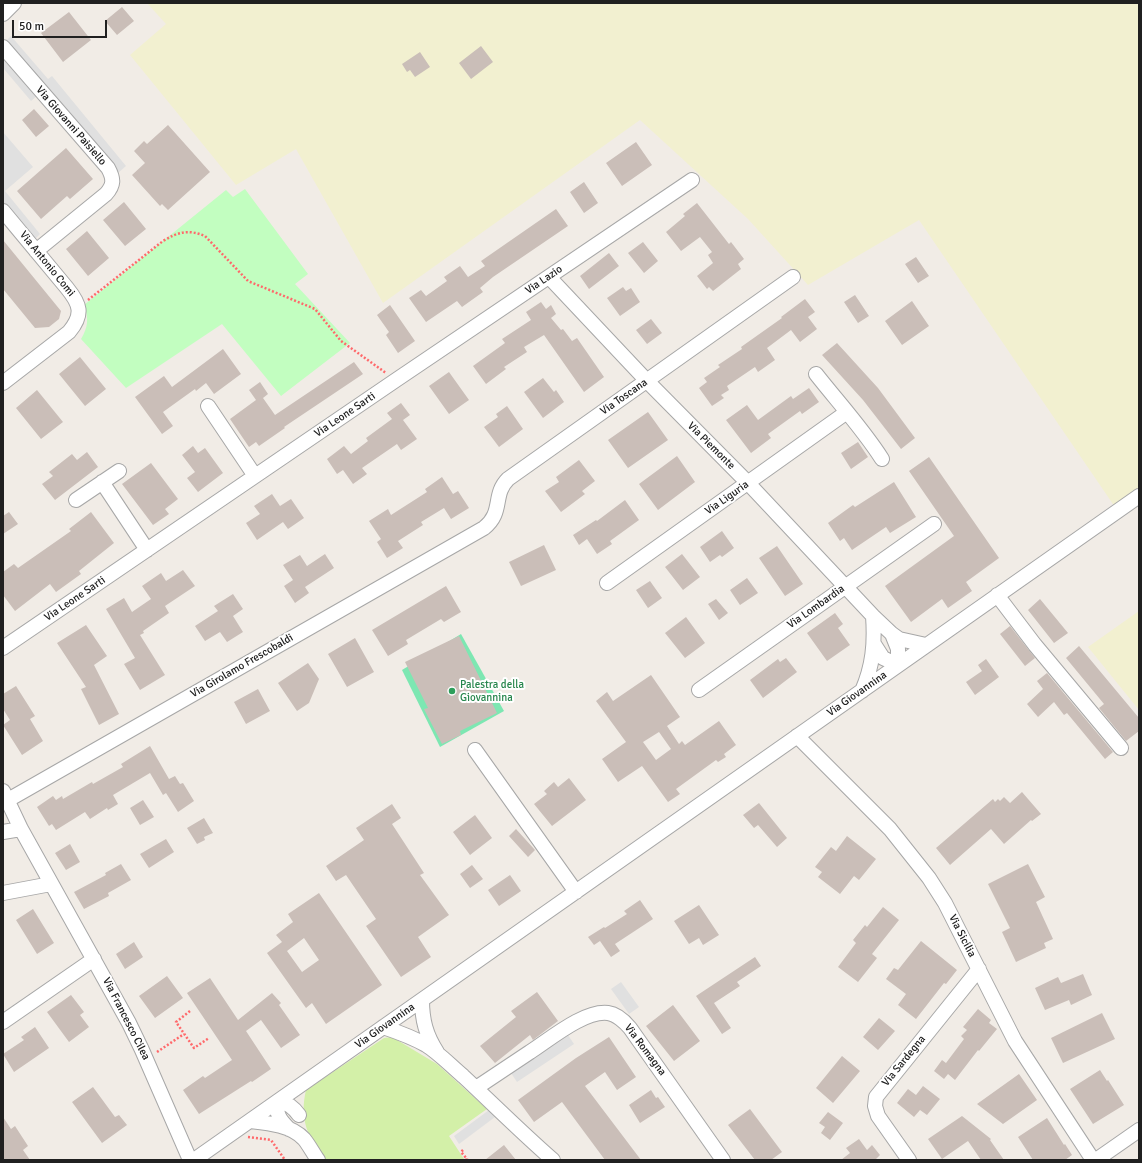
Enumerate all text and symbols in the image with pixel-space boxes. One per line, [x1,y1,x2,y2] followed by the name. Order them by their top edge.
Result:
[14,12,109,38] scale bar
[19,19,44,34] text: 50 m
[33,84,109,168] street label: Via Giovanni Paisiello
[16,229,78,299] street label: Via Antonio Comi
[523,263,565,297] street label: Via Lazio
[598,376,650,418] street label: Via Toscana
[312,390,378,440] street label: Via Leone Sarti
[684,419,738,473] street label: Via Piemonte
[703,478,751,518] street label: Via Liguria
[42,574,108,624] street label: Via Leone Sarti
[785,582,847,632] street label: Via Lombardia
[188,631,296,701] street label: Via Girolamo Frescobaldi
[825,668,889,720] street label: Via Giovannina
[460,678,524,704] place label: Palestra della Giovannina
[447,686,457,696] marker: Palestra della Giovannina
[946,912,978,960] street label: Via Sicilia
[99,976,153,1062] street label: Via Francesco Cilea
[353,1000,417,1052] street label: Via Giovannina
[621,1022,669,1078] street label: Via Romagna
[879,1033,929,1089] street label: Via Sardegna

